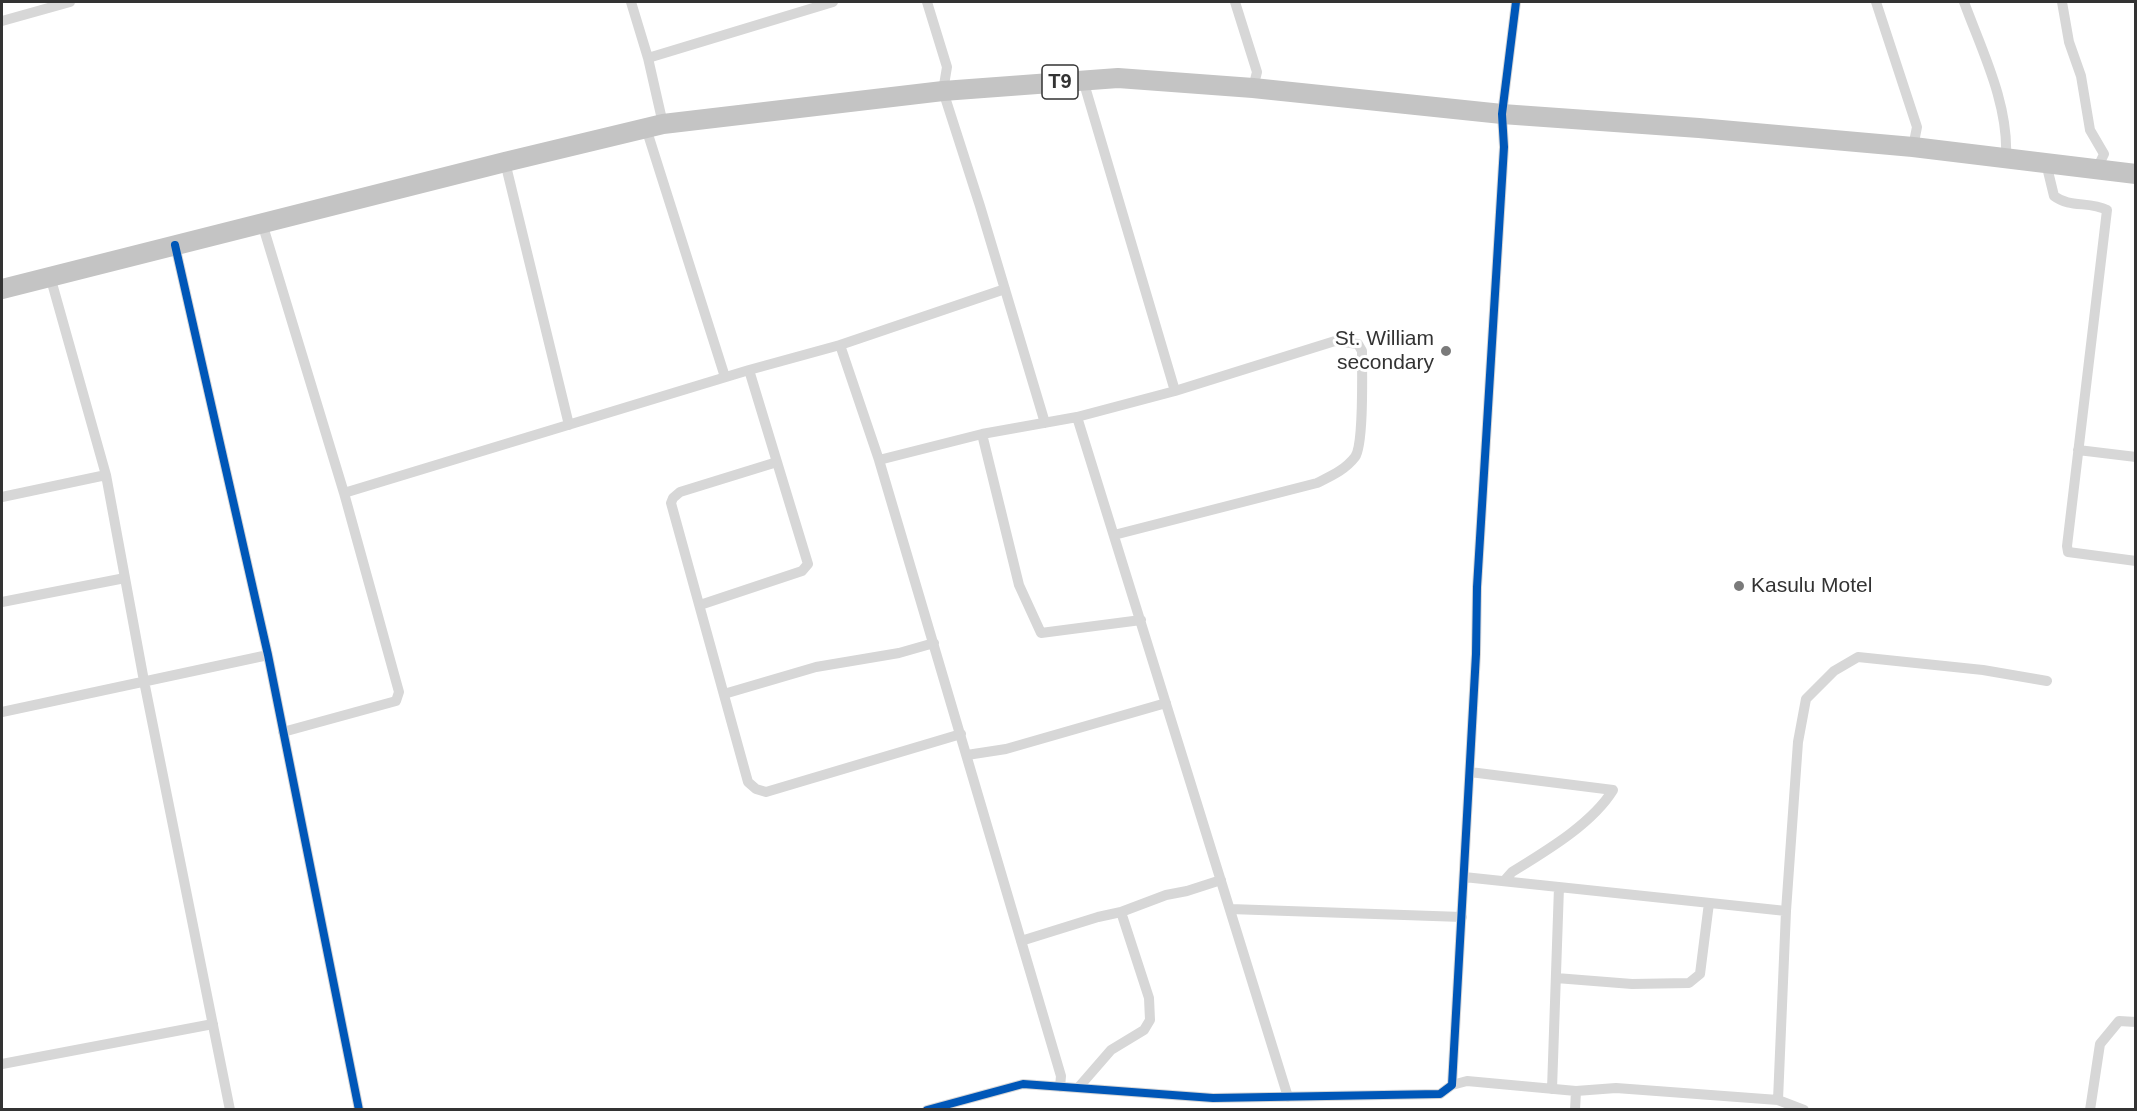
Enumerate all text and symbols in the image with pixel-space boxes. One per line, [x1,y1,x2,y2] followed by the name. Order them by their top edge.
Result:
[1042,65,1078,99] road number: T9
[1335,326,1434,376] place label: St. William secondary
[1439,344,1453,358] marker: St. William secondary
[1751,573,1872,599] place label: Kasulu Motel
[1732,579,1746,593] marker: Kasulu Motel

